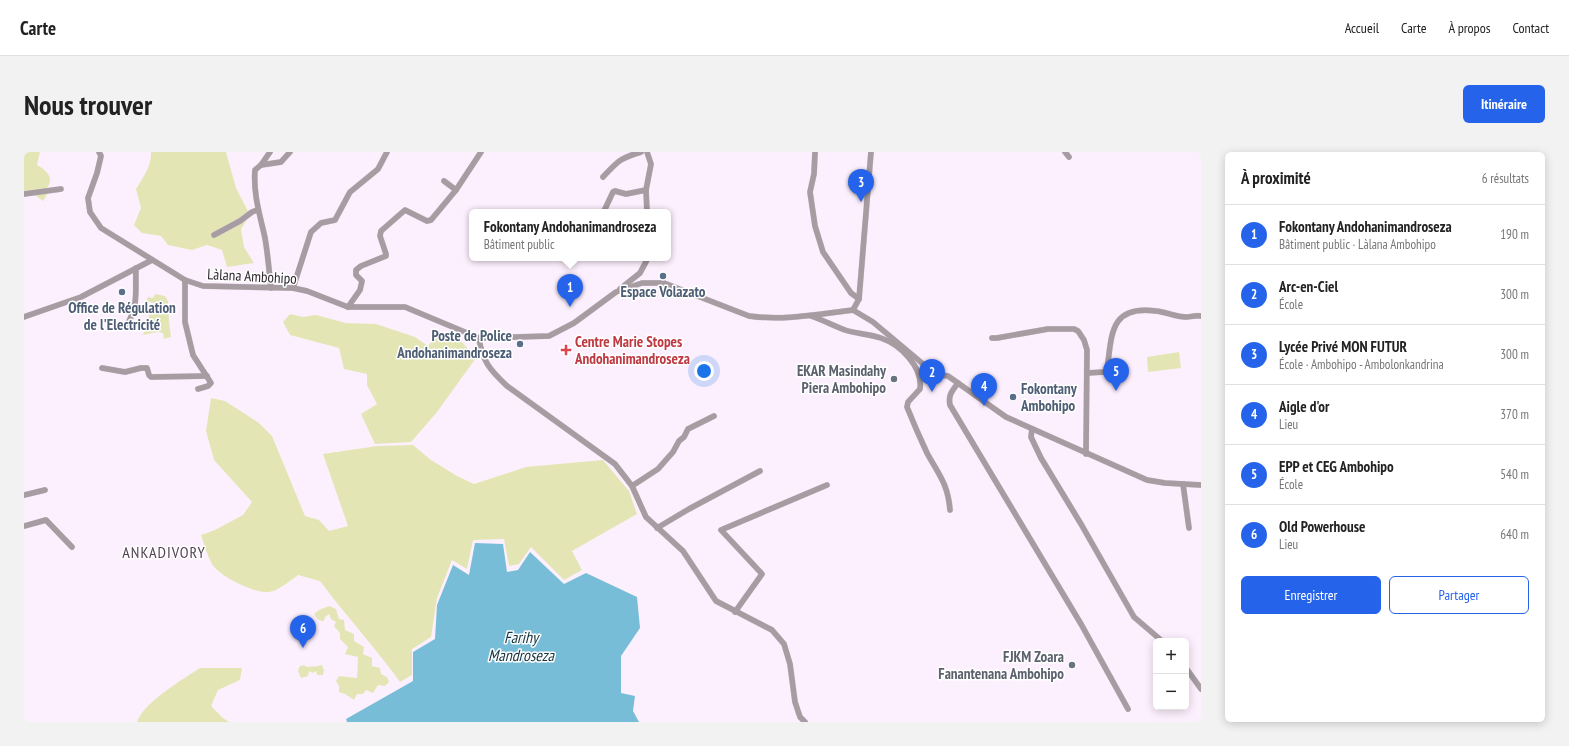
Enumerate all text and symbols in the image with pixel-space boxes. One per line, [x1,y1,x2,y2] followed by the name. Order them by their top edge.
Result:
[20,16,56,40] text: Carte
[1345,19,1379,37] text: Accueil
[1401,19,1427,37] text: Carte
[1449,19,1491,37] text: À propos
[1513,19,1549,37] text: Contact
[1463,85,1545,123] button: Itinéraire
[24,86,152,123] text: Nous trouver
[1241,167,1311,189] text: À proximité
[848,169,874,202] pin: 3
[1482,170,1529,187] text: 6 résultats
[469,209,671,261] popup
[484,217,656,236] text: Fokontany Andohanimandroseza
[1279,217,1452,236] text: Fokontany Andohanimandroseza
[1251,226,1257,243] text: 1
[1500,226,1529,243] text: 190 m
[484,236,555,253] text: Bâtiment public
[1279,236,1436,253] text: Bâtiment public · Làlana Ambohipo
[207,264,297,288] street label: Làlana Ambohipo
[658,271,668,281] marker: Espace Volazato
[557,274,583,307] pin: 1
[1279,277,1338,296] text: Arc-en-Ciel
[621,282,706,301] place label: Espace Volazato
[1251,286,1257,303] text: 2
[1500,286,1529,303] text: 300 m
[117,287,127,297] marker: Office de Régulation de l'Electricité
[1279,296,1303,313] text: École
[68,298,176,334] place label: Office de Régulation de l'Electricité
[396,326,512,362] place label: Poste de Police Andohanimandroseza
[574,332,690,368] place label: Centre Marie Stopes Andohanimandroseza
[1279,337,1407,356] text: Lycée Privé MON FUTUR
[515,339,525,349] marker: Poste de Police Andohanimandroseza
[560,344,572,356] marker: Centre Marie Stopes Andohanimandroseza
[1251,346,1257,363] text: 3
[1500,346,1529,363] text: 300 m
[1279,356,1444,373] text: École · Ambohipo - Ambolonkandrina
[1103,358,1129,391] pin: 5
[919,359,945,392] pin: 2
[694,361,714,381] your location
[797,361,887,397] place label: EKAR Masindahy Piera Ambohipo
[971,373,997,406] pin: 4
[889,374,899,384] marker: EKAR Masindahy Piera Ambohipo
[1020,379,1078,415] place label: Fokontany Ambohipo
[1008,392,1018,402] marker: Fokontany Ambohipo
[1279,397,1329,416] text: Aigle d'or
[1251,406,1257,423] text: 4
[1500,406,1529,423] text: 370 m
[1279,416,1298,433] text: Lieu
[1279,457,1394,476] text: EPP et CEG Ambohipo
[1251,466,1257,483] text: 5
[1500,466,1529,483] text: 540 m
[1279,476,1303,493] text: École
[1279,517,1365,536] text: Old Powerhouse
[1251,526,1257,543] text: 6
[1500,526,1529,543] text: 640 m
[1279,536,1298,553] text: Lieu
[122,542,206,562] district label: ANKADIVORY
[1241,576,1381,614] button: Enregistrer
[1389,576,1529,614] button: Partager
[290,615,316,648] pin: 6
[488,627,556,665] water label: Farihy Mandroseza
[1153,638,1189,710] map controls
[1153,638,1189,674] button: +
[938,647,1064,683] place label: FJKM Zoara Fanantenana Ambohipo
[1067,660,1077,670] marker: FJKM Zoara Fanantenana Ambohipo
[1153,674,1189,710] button: −

